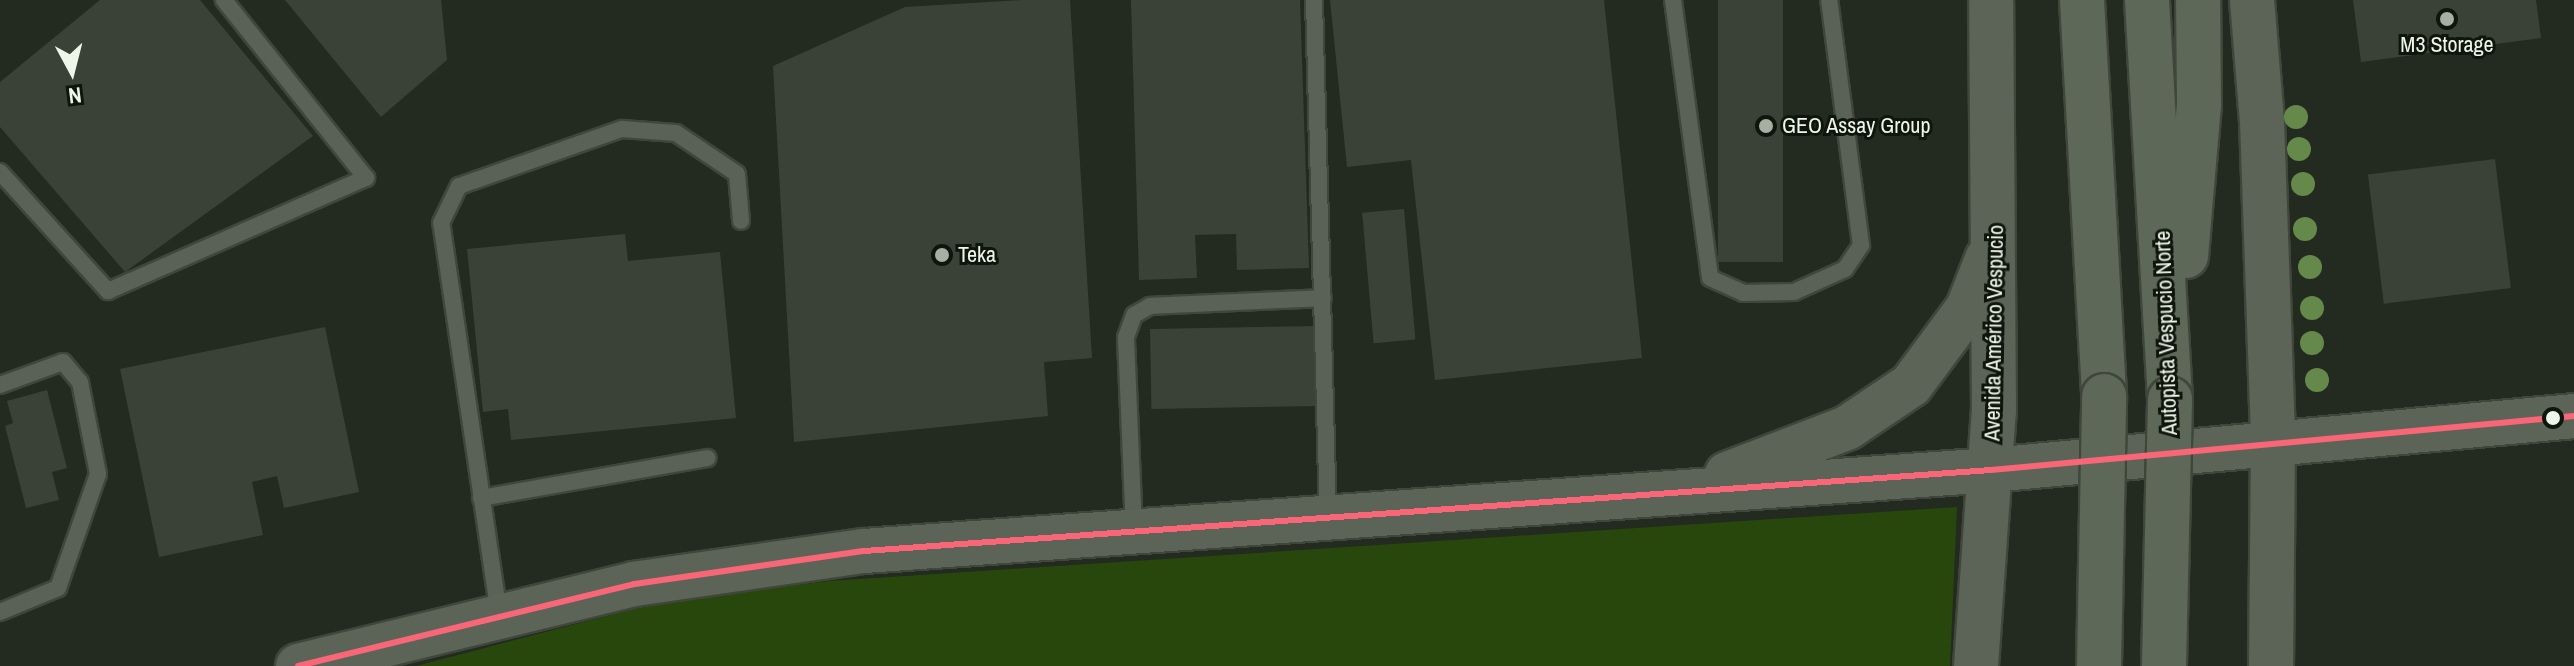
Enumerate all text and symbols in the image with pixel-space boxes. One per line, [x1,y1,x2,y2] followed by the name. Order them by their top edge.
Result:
[2438,10,2456,28] marker: M3 Storage
[32,32,112,112] north arrow
[2400,32,2494,58] place label: M3 Storage
[67,80,83,112] text: N
[1782,113,1931,139] place label: GEO Assay Group
[1757,117,1775,135] marker: GEO Assay Group
[1979,224,2009,442] street label: Avenida Américo Vespucio
[2149,230,2183,436] street label: Autopista Vespucio Norte
[958,242,996,268] place label: Teka
[933,246,951,264] marker: Teka
[2545,410,2561,426] unlabelled marker

